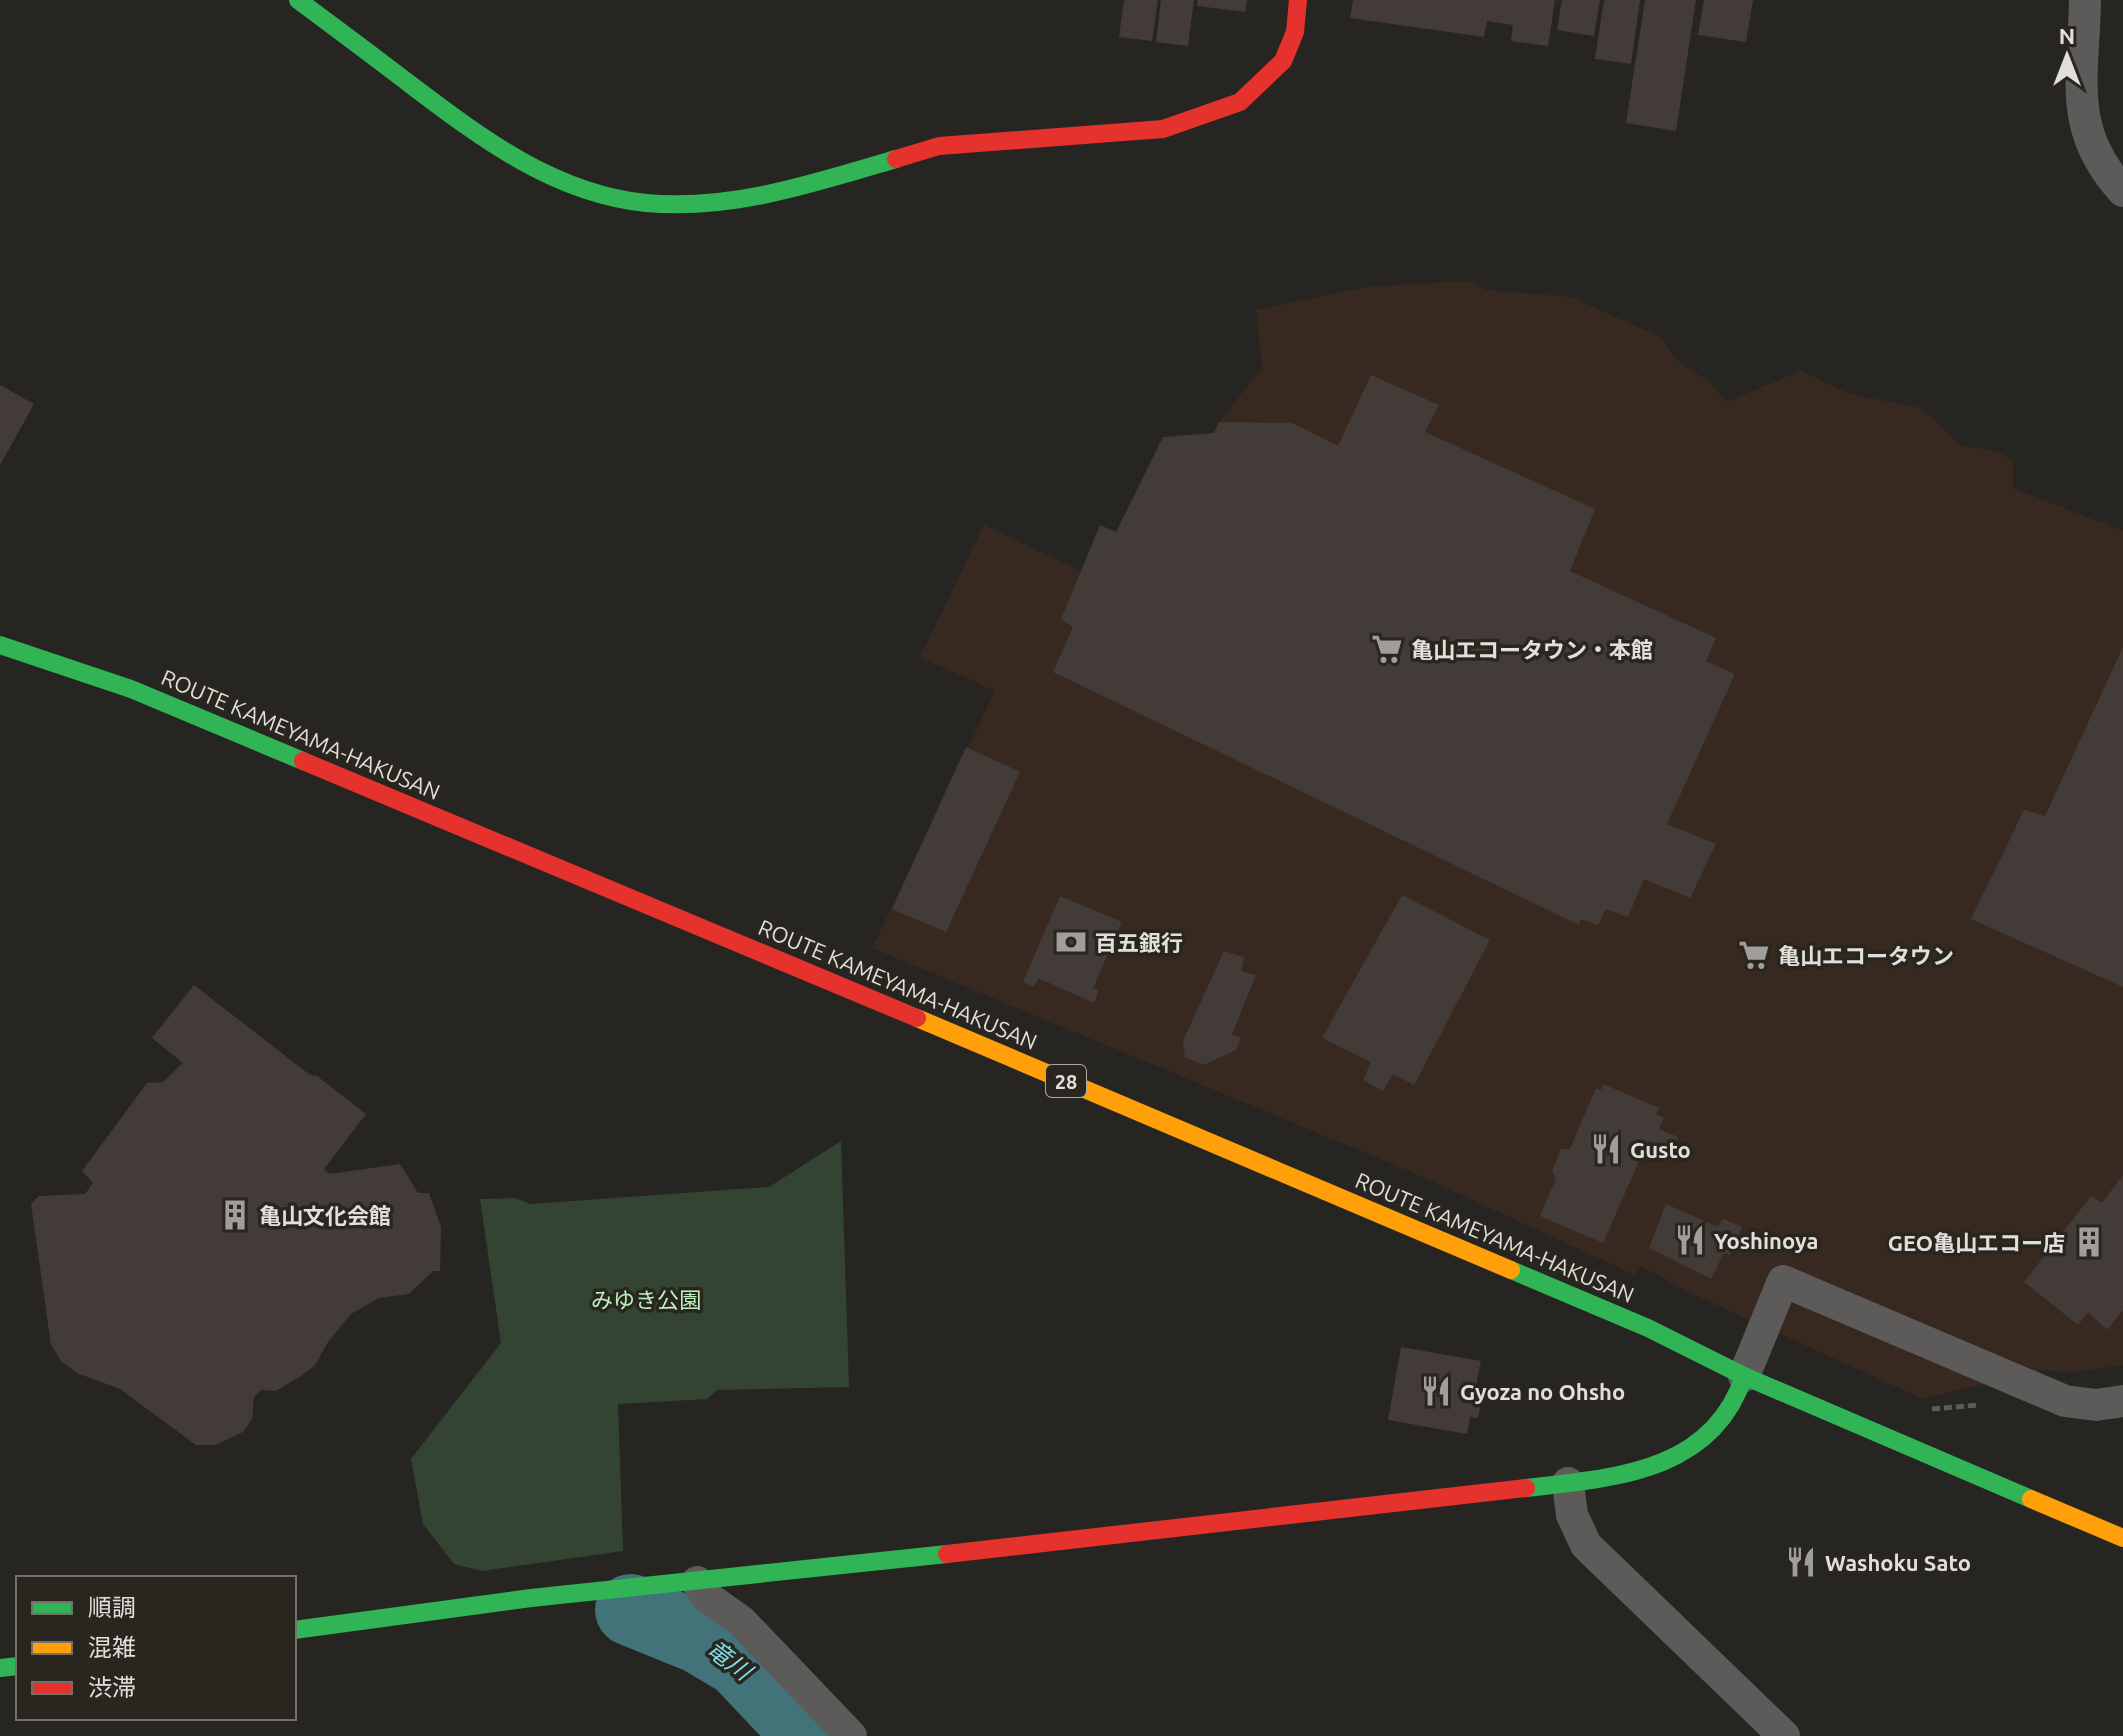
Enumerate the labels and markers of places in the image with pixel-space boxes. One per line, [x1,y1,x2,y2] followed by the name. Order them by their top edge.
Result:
[1370,632,1404,666] supermarket icon: 亀山エコータウン・本館
[1411,637,1653,662] place label: 亀山エコータウン・本館
[1054,925,1088,959] bank icon: 百五銀行
[1095,930,1183,955] place label: 百五銀行
[1737,938,1771,972] supermarket icon: 亀山エコータウン
[1778,943,1954,968] place label: 亀山エコータウン
[1589,1132,1623,1166] restaurant icon: Gusto
[1630,1137,1691,1162] place label: Gusto
[218,1198,252,1232] building icon: 亀山文化会館
[259,1203,391,1228] place label: 亀山文化会館
[1673,1223,1707,1257] restaurant icon: Yoshinoya
[2072,1225,2106,1259] building icon: GEO亀山エコー店
[1714,1228,1818,1253] place label: Yoshinoya
[1888,1230,2065,1255] place label: GEO亀山エコー店
[1419,1374,1453,1408] restaurant icon: Gyoza no Ohsho
[1460,1379,1625,1404] place label: Gyoza no Ohsho
[1784,1545,1818,1579] restaurant icon: Washoku Sato
[1825,1550,1971,1575] place label: Washoku Sato

